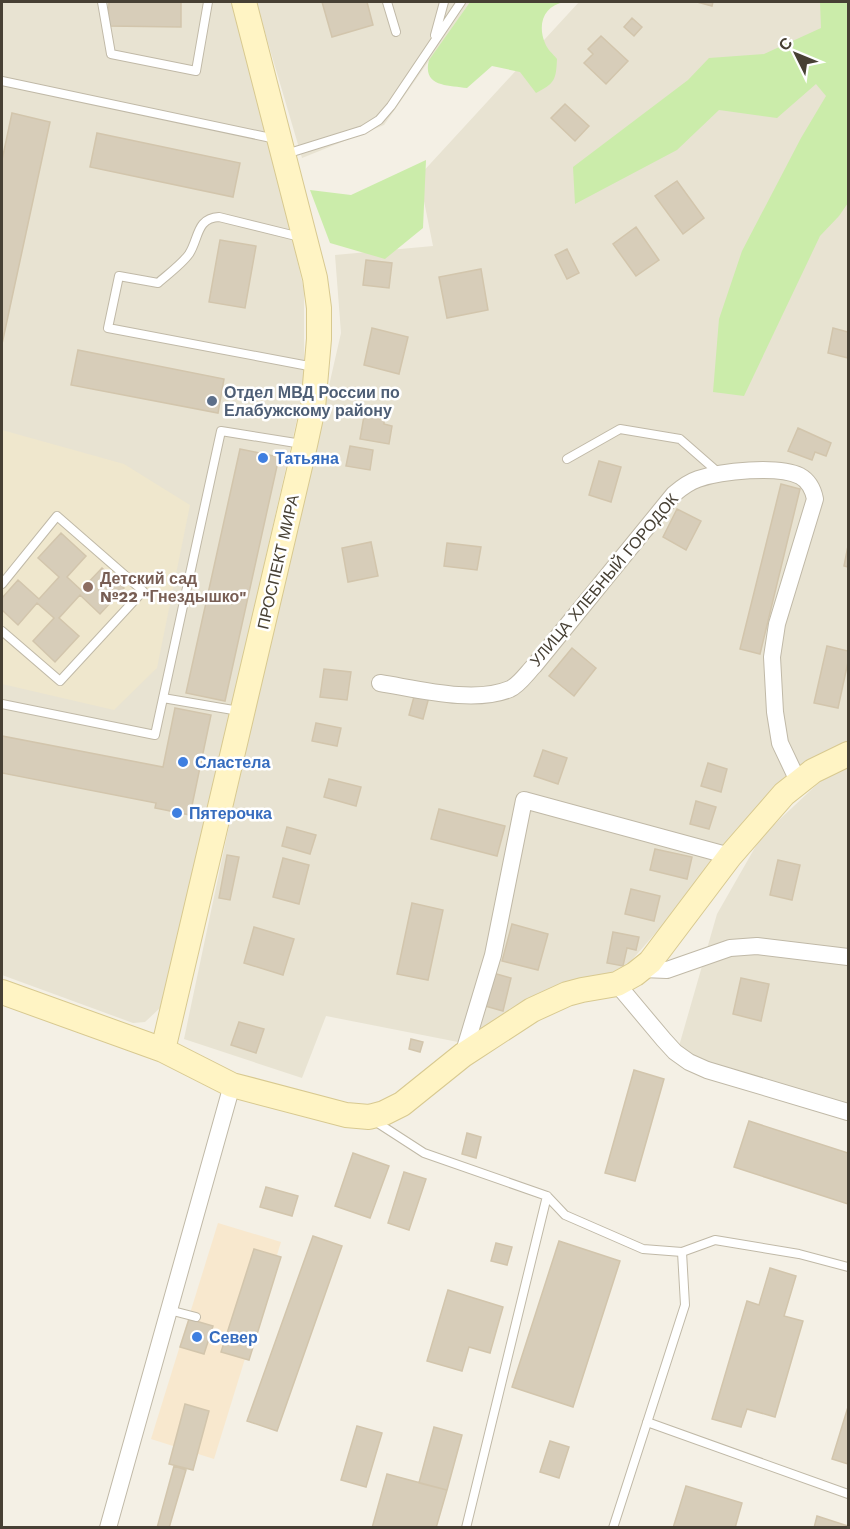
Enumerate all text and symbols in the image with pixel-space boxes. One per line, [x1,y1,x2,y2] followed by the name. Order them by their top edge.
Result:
[766,24,826,84] north arrow
[775,33,797,55] text: С
[224,383,400,420] place label: Отдел МВД России по Елабужскому району
[205,394,219,408] marker: Отдел МВД России по Елабужскому району
[275,449,339,468] place label: Татьяна
[256,451,270,465] marker: Татьяна
[526,489,682,670] street label: УЛИЦА ХЛЕБНЫЙ ГОРОДОК
[253,492,303,631] street label: ПРОСПЕКТ МИРА
[100,569,247,606] place label: Детский сад №22 "Гнездышко"
[81,580,95,594] marker: Детский сад №22 "Гнездышко"
[195,753,270,772] place label: Сластела
[176,755,190,769] marker: Сластела
[189,804,272,823] place label: Пятерочка
[170,806,184,820] marker: Пятерочка
[209,1328,258,1347] place label: Север
[190,1330,204,1344] marker: Север

